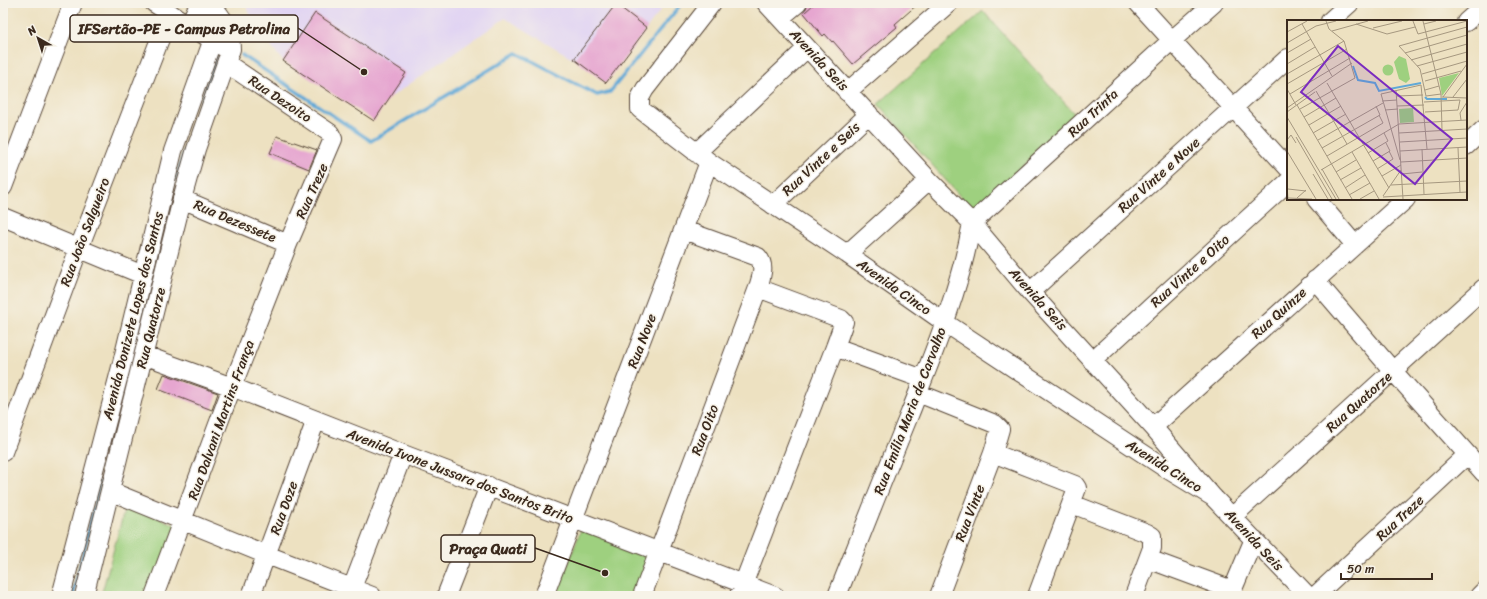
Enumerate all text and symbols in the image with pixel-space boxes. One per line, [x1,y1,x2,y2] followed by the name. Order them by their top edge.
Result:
[70,15,298,42] callout: IFSertão-PE - Campus Petrolina
[77,16,290,42] text: IFSertão-PE - Campus Petrolina
[18,18,58,58] north arrow
[1287,20,1467,200] inset map
[22,21,41,41] text: N
[782,22,855,98] street label: Avenida Seis
[243,68,317,130] street label: Rua Dezoito
[1062,82,1124,144] street label: Rua Trinta
[776,115,867,202] street label: Rua Vinte e Seis
[1112,131,1206,219] street label: Rua Vinte e Nove
[289,159,335,223] street label: Rua Treze
[53,174,117,290] street label: Rua João Salgueiro
[190,192,281,250] street label: Rua Dezessete
[95,209,171,424] street label: Avenida Donizete Lopes dos Santos
[1144,228,1236,314] street label: Rua Vinte e Oito
[851,251,937,322] street label: Avenida Cinco
[1002,261,1074,337] street label: Avenida Seis
[1245,281,1313,345] street label: Rua Quinze
[129,285,173,371] street label: Rua Quatorze
[620,310,664,372] street label: Rua Nove
[866,323,954,499] street label: Rua Emília Maria de Carvalho
[180,337,262,503] street label: Rua Dalvani Martins França
[1320,365,1398,439] street label: Rua Quatorze
[684,401,726,459] street label: Rua Oito
[342,421,577,531] street label: Avenida Ivone Jussara dos Santos Brito
[1120,432,1207,500] street label: Avenida Cinco
[263,477,305,539] street label: Rua Doze
[948,481,992,545] street label: Rua Vinte
[1370,489,1430,547] street label: Rua Treze
[1217,502,1290,578] street label: Avenida Seis
[441,535,535,562] callout: Praça Quati
[449,536,528,562] text: Praça Quati
[1341,555,1432,581] scale bar
[1347,558,1374,580] text: 50 m

